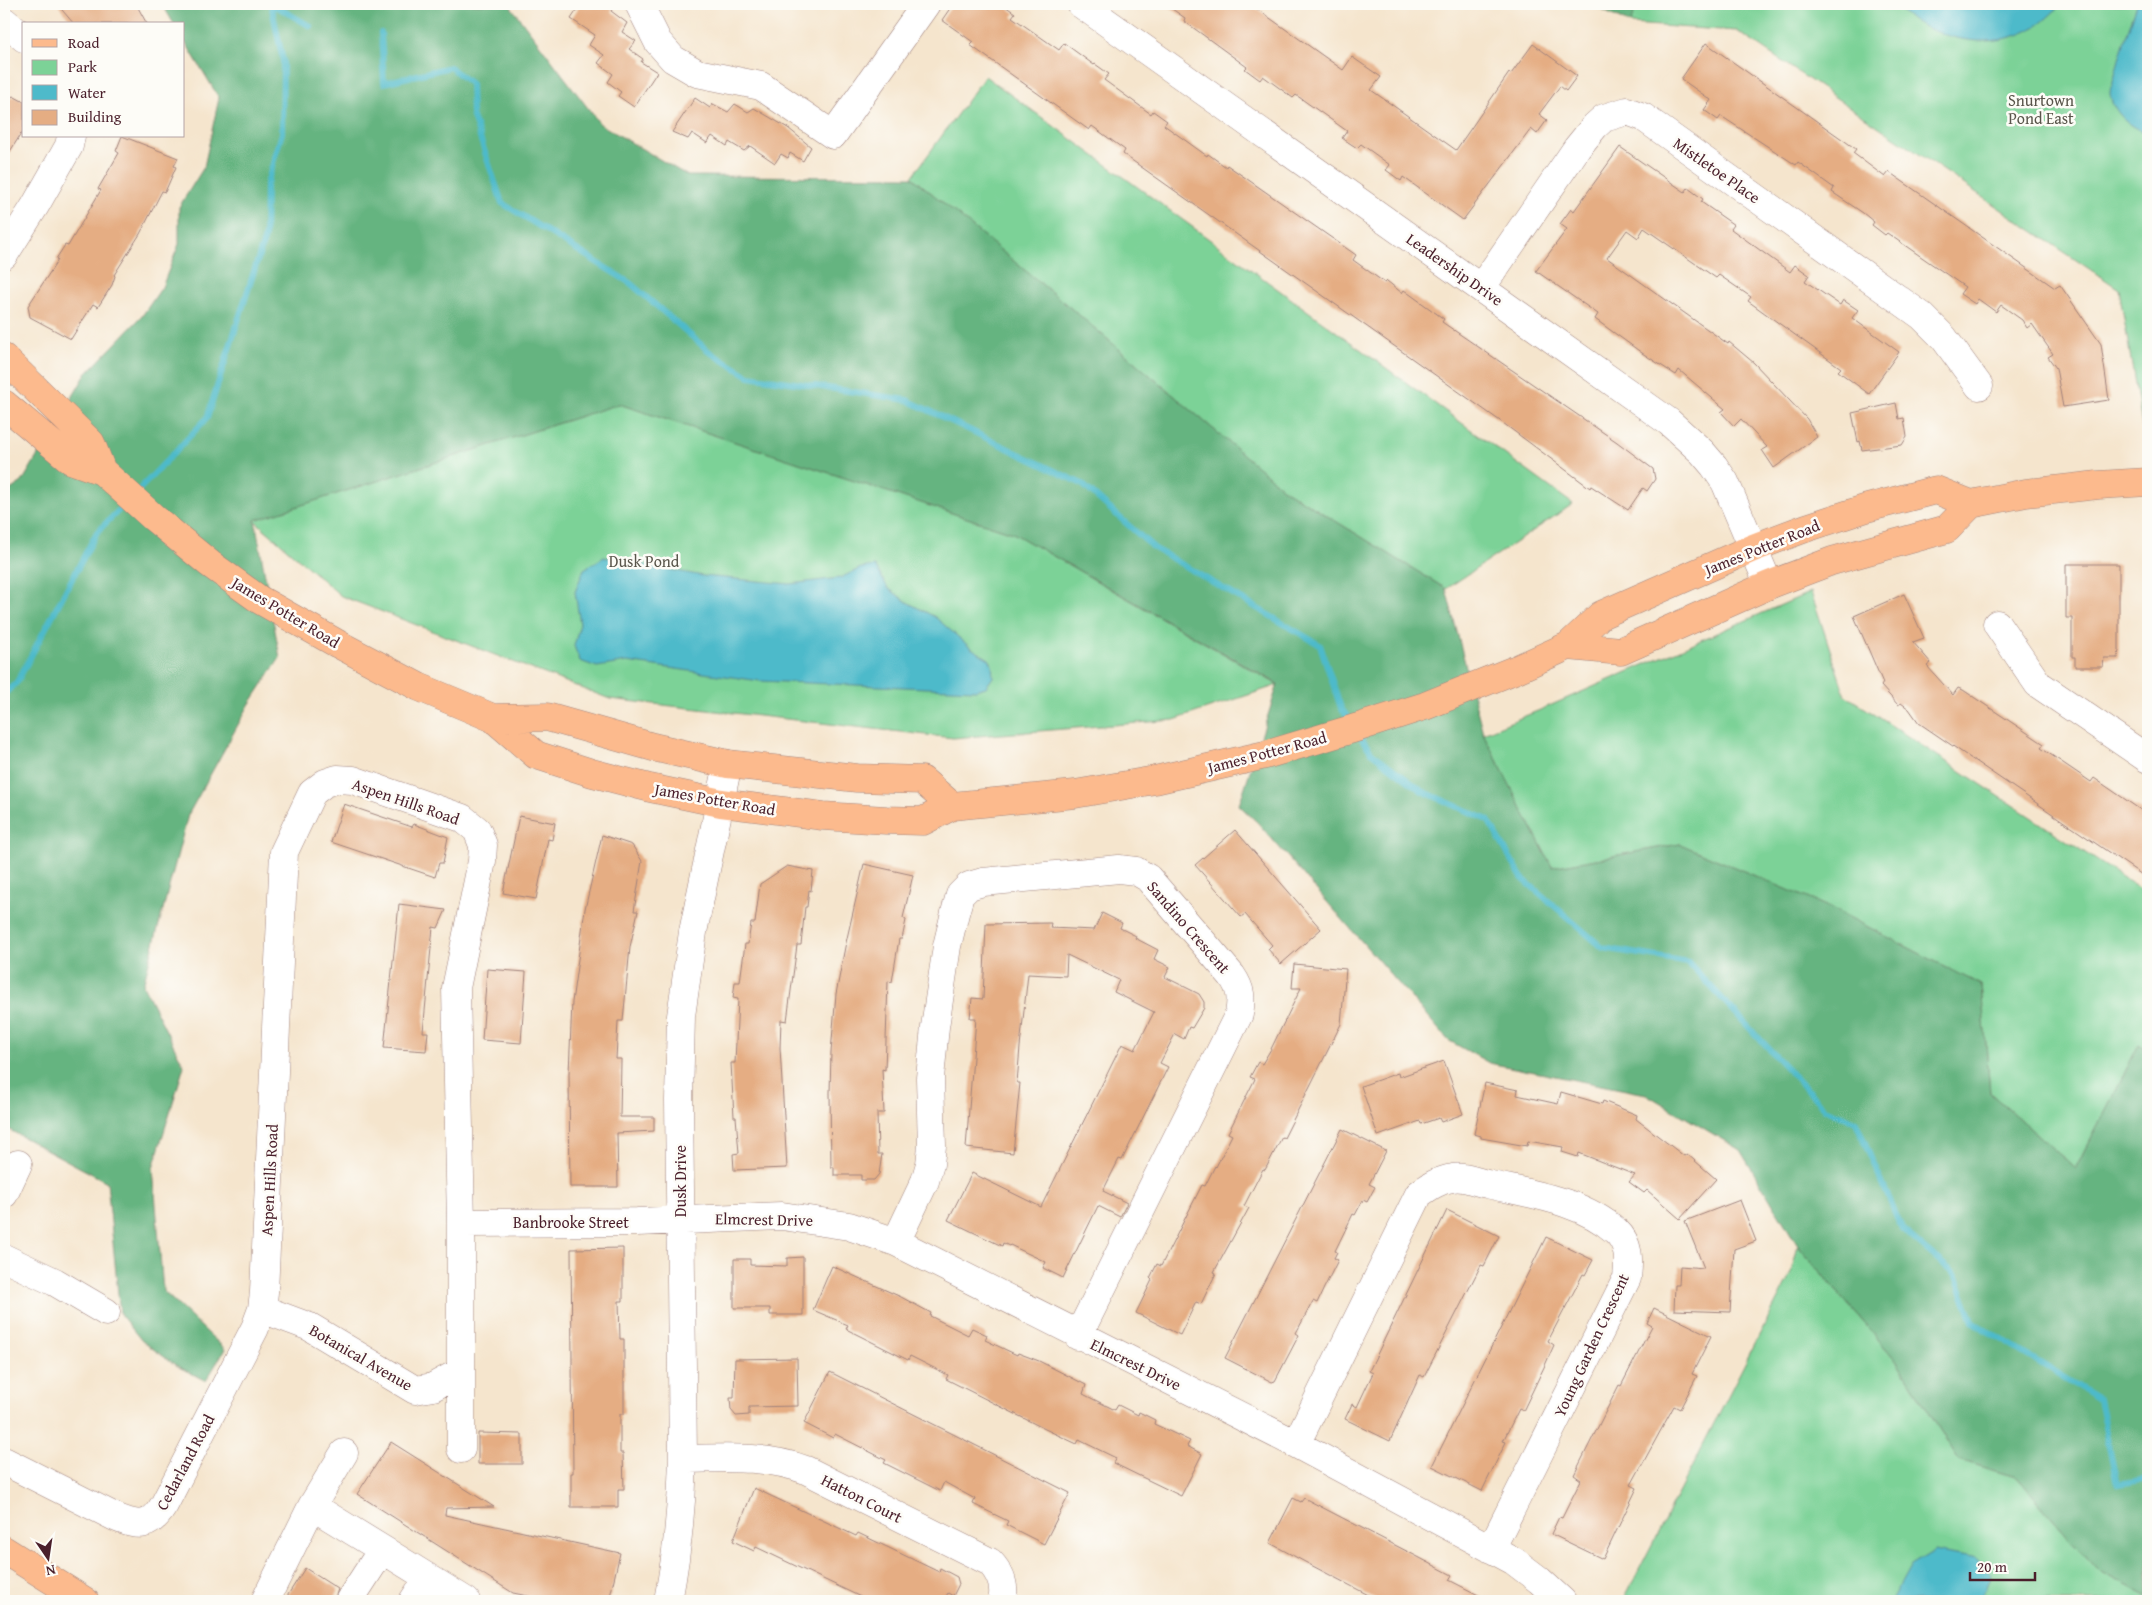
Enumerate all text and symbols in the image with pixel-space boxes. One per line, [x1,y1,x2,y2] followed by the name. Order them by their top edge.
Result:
[22,22,185,138] legend
[68,32,99,53] text: Road
[68,56,97,77] text: Park
[68,82,106,103] text: Water
[2008,88,2074,130] park label: Snurtown Pond East
[68,106,122,127] text: Building
[1668,131,1766,209] street label: Mistletoe Place
[1402,227,1508,311] street label: Leadership Drive
[1699,513,1824,582] street label: James Potter Road
[609,549,680,573] park label: Dusk Pond
[226,569,345,654] street label: James Potter Road
[1203,724,1330,780] street label: James Potter Road
[349,771,463,831] street label: Aspen Hills Road
[651,776,778,822] street label: James Potter Road
[1142,875,1236,979] street label: Sandino Crescent
[254,1123,284,1237] street label: Aspen Hills Road
[668,1145,692,1217] street label: Dusk Drive
[715,1206,813,1232] street label: Elmcrest Drive
[513,1210,629,1234] street label: Banbrooke Street
[1547,1269,1635,1421] street label: Young Garden Crescent
[305,1318,417,1396] street label: Botanical Avenue
[1087,1332,1185,1396] street label: Elmcrest Drive
[150,1409,221,1514] street label: Cedarland Road
[817,1467,907,1529] street label: Hatton Court
[22,1532,72,1582] north arrow
[1970,1550,2034,1582] scale bar
[1977,1556,2008,1577] text: 20 m
[43,1560,58,1582] text: N

